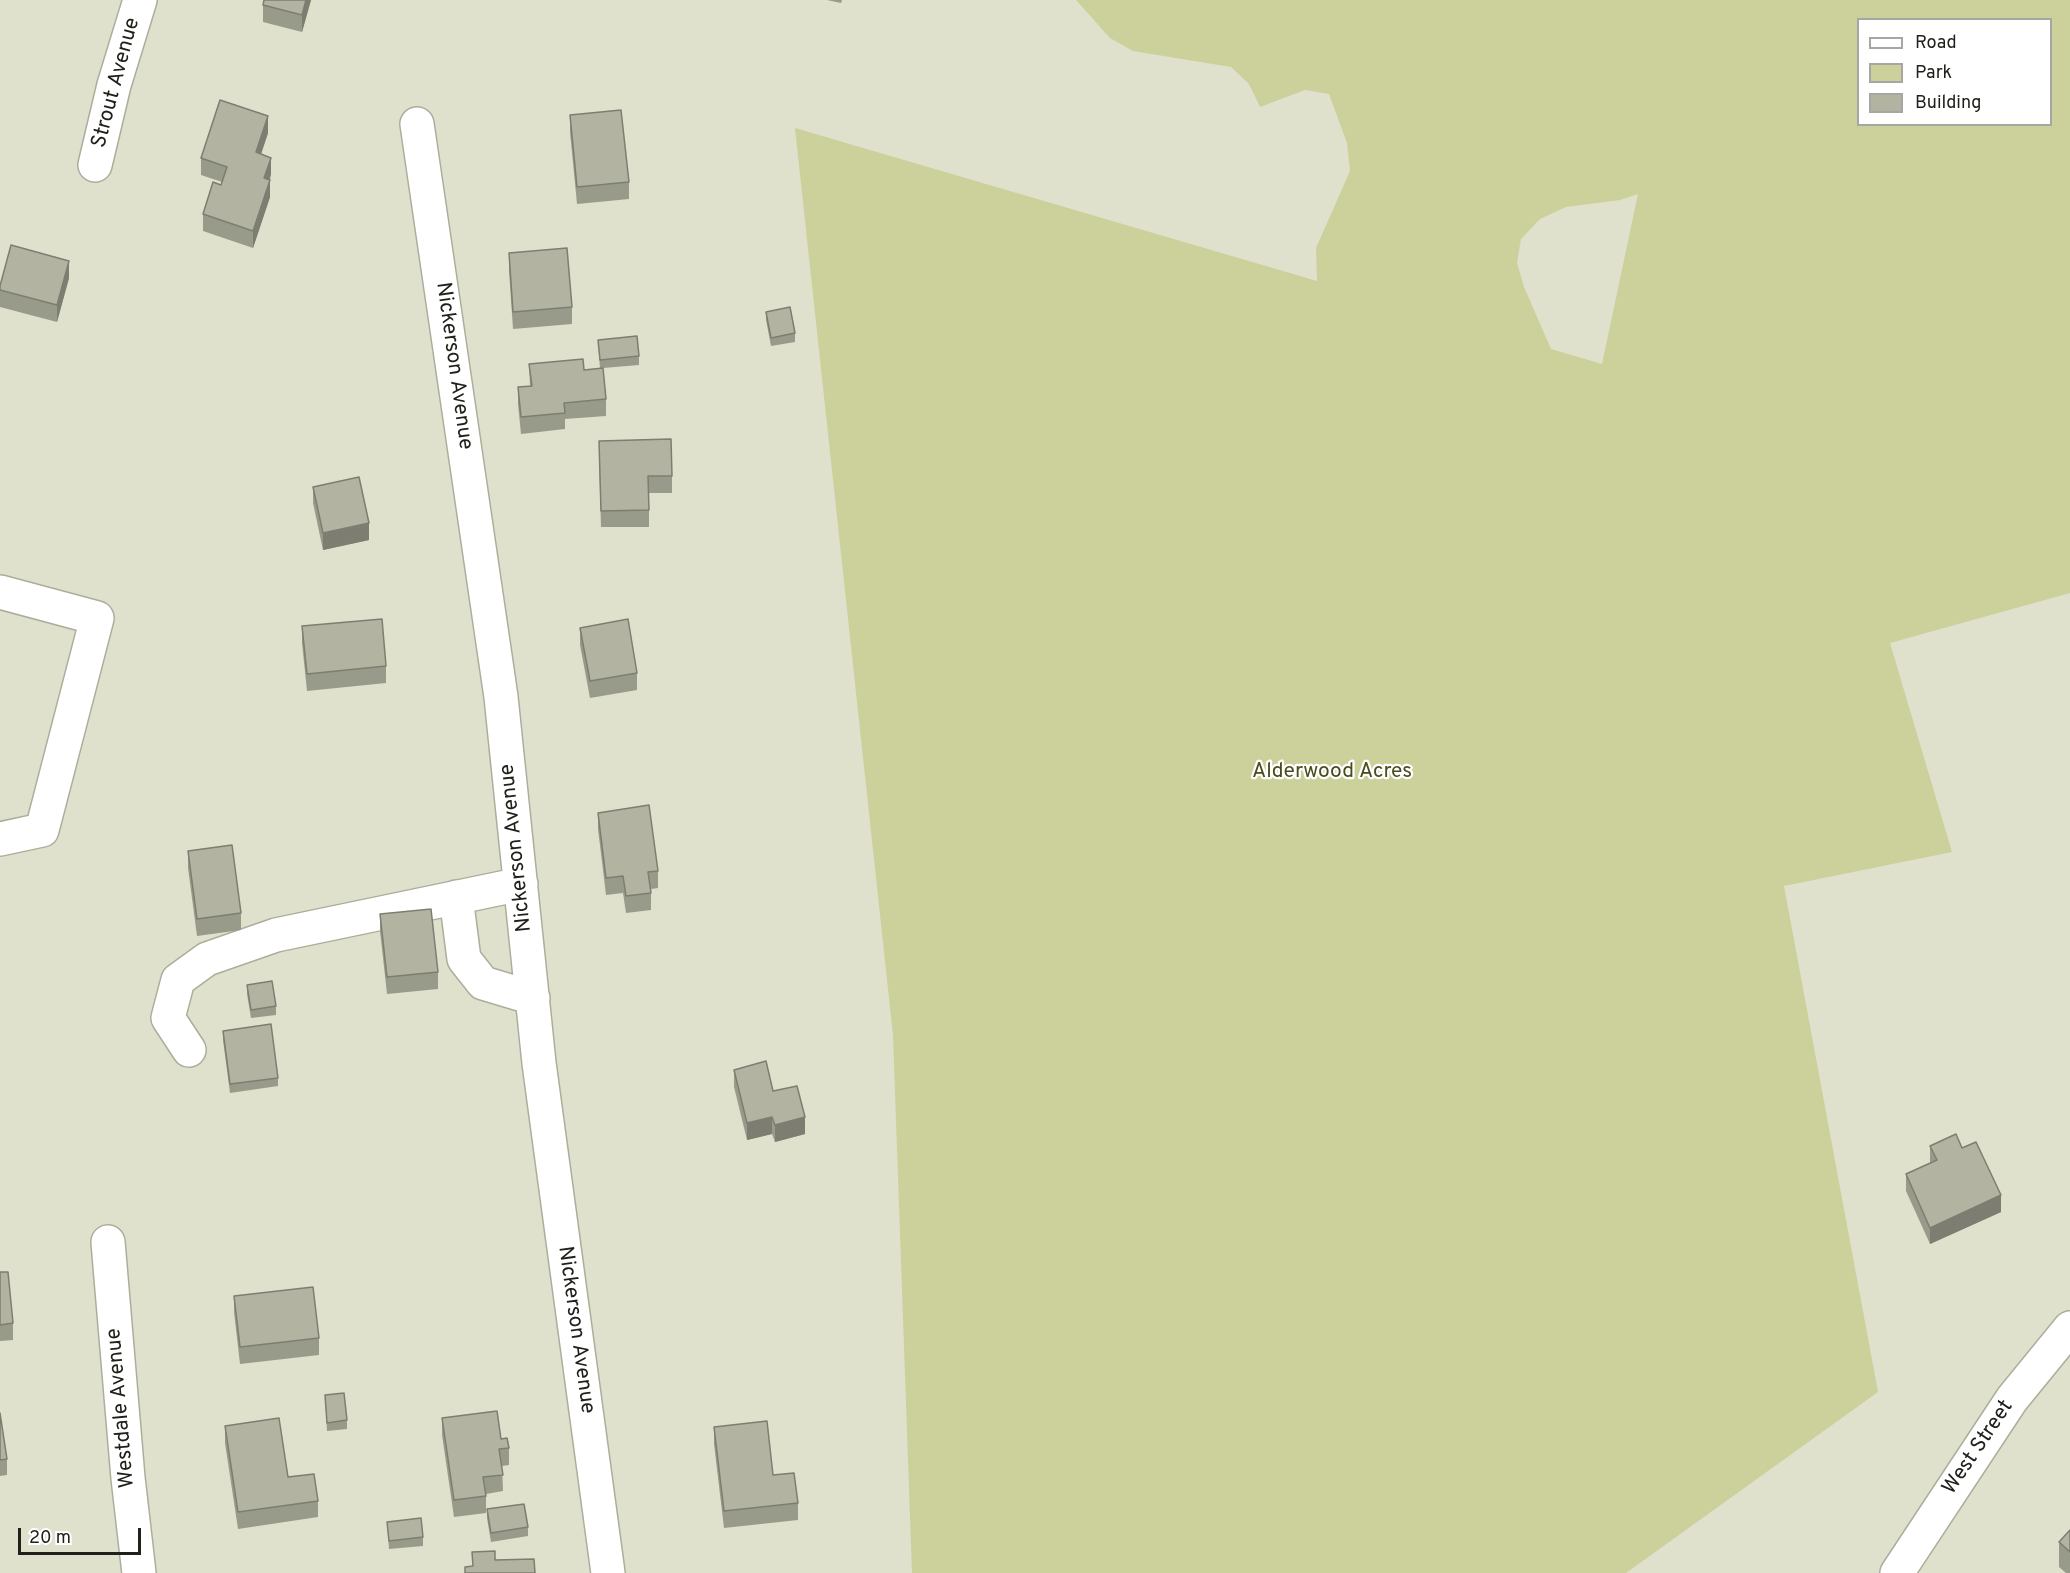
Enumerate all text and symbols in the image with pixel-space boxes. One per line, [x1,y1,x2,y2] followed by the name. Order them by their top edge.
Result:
[88,15,146,151] street label: Strout Avenue
[1857,18,2052,126] legend
[1915,32,1957,55] text: Road
[1915,62,1952,85] text: Park
[1915,92,1981,115] text: Building
[429,281,477,451] street label: Nickerson Avenue
[1252,760,1412,786] park label: Alderwood Acres
[496,763,538,933] street label: Nickerson Avenue
[551,1245,599,1415] street label: Nickerson Avenue
[102,1327,142,1489] street label: Westdale Avenue
[1938,1396,2020,1500] street label: West Street
[21,1516,144,1554] scale bar
[29,1527,71,1550] text: 20 m

